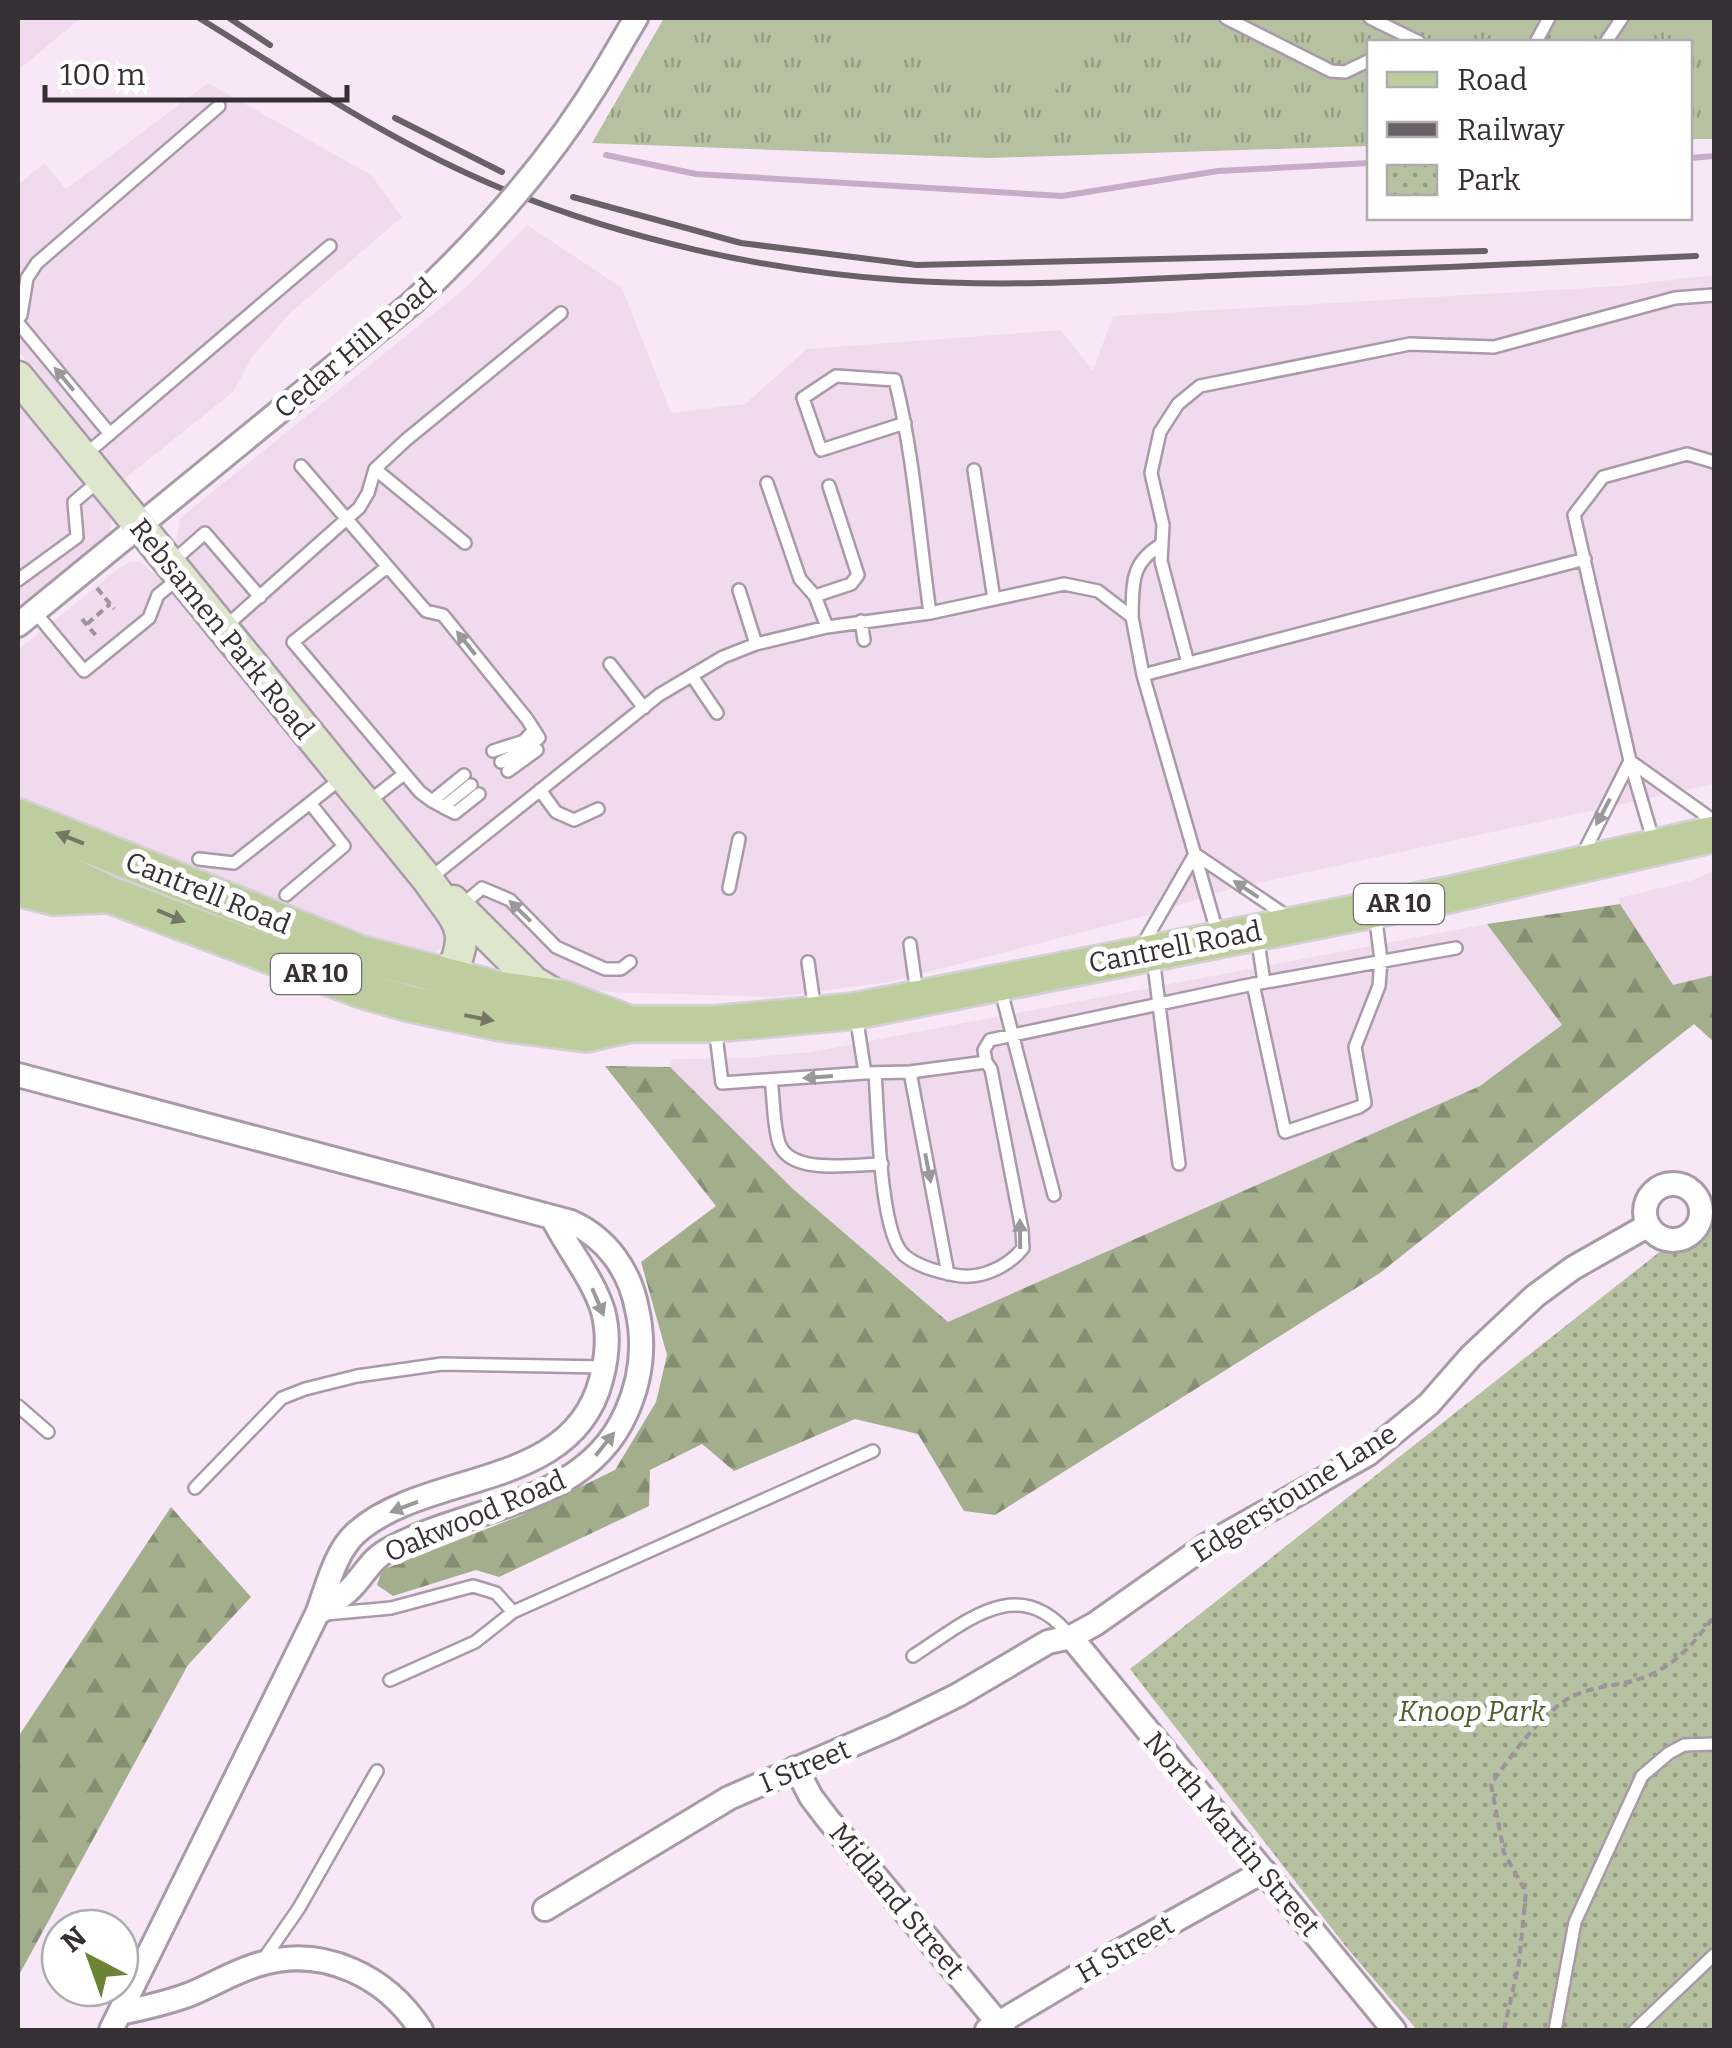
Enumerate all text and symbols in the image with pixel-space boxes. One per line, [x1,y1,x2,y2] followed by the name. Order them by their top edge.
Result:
[45,40,348,102] scale bar
[1367,40,1692,220] legend
[60,57,146,93] text: 100 m
[1457,62,1528,98] text: Road
[1457,112,1565,148] text: Railway
[1457,162,1520,198] text: Park
[268,271,442,425] street label: Cedar Hill Road
[54,366,75,391] one-way arrow
[123,512,321,746] street label: Rebsamen Park Road
[456,630,477,656] one-way arrow
[1595,798,1612,827] one-way arrow
[55,830,85,846] one-way arrow
[121,845,295,941] street label: Cantrell Road
[1233,880,1259,899] one-way arrow
[1354,884,1444,924] road number: AR 10
[509,900,533,923] one-way arrow
[156,909,186,925] one-way arrow
[1086,914,1264,980] street label: Cantrell Road
[271,954,361,994] road number: AR 10
[464,1011,495,1027] one-way arrow
[802,1069,834,1085] one-way arrow
[921,1153,937,1184] one-way arrow
[1012,1218,1028,1249] one-way arrow
[590,1287,606,1317] one-way arrow
[1186,1417,1402,1569] street label: Edgerstoune Lane
[594,1431,615,1456] one-way arrow
[380,1463,570,1569] street label: Oakwood Road
[389,1499,419,1515] one-way arrow
[1398,1695,1546,1728] park label: Knoop Park
[1137,1725,1327,1943] street label: North Martin Street
[755,1732,855,1800] street label: I Street
[823,1817,971,1985] street label: Midland Street
[40,1908,140,2008] north arrow
[1070,1908,1180,1990] street label: H Street
[55,1920,93,1959] text: N

